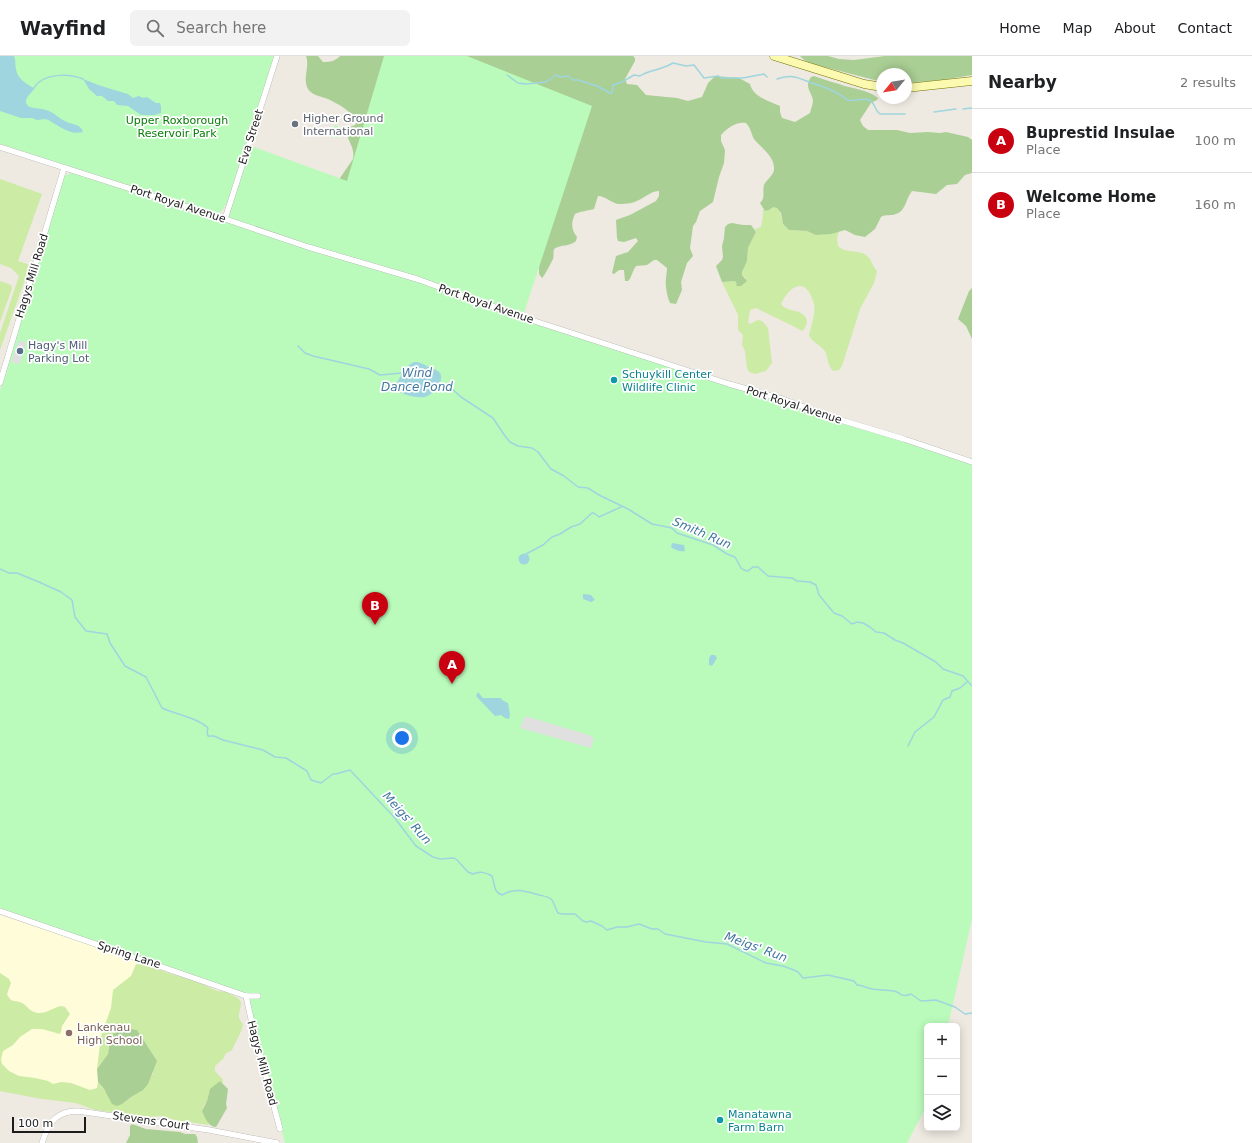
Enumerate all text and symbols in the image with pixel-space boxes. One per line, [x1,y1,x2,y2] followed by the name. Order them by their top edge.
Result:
[130,10,410,46] search box
[20,17,106,39] text: Wayfind
[144,17,166,39] icon: search
[176,19,266,37] text: Search here
[999,20,1041,36] text: Home
[1063,20,1092,36] text: Map
[1114,20,1156,36] text: About
[1178,20,1232,36] text: Contact
[876,68,912,104] north arrow
[988,72,1057,92] text: Nearby
[1180,75,1236,90] text: 2 results
[236,107,266,166] street label: Eva Street
[303,112,384,138] place label: Higher Ground International
[126,114,228,140] park label: Upper Roxborough Reservoir Park
[290,119,300,129] marker: Higher Ground International
[1026,124,1175,142] text: Buprestid Insulae
[996,133,1006,148] text: A
[1194,133,1236,148] text: 100 m
[1026,142,1061,157] text: Place
[129,182,228,226] street label: Port Royal Avenue
[1026,188,1156,206] text: Welcome Home
[996,197,1006,212] text: B
[1194,197,1236,212] text: 160 m
[1026,206,1061,221] text: Place
[13,232,51,320] street label: Hagys Mill Road
[437,282,536,326] street label: Port Royal Avenue
[28,339,90,365] place label: Hagy's Mill Parking Lot
[15,346,25,356] marker: Hagy's Mill Parking Lot
[381,366,453,394] water label: Wind Dance Pond
[622,368,712,394] place label: Schuykill Center Wildlife Clinic
[609,375,619,385] marker: Schuykill Center Wildlife Clinic
[745,383,844,427] street label: Port Royal Avenue
[671,514,733,552] water label: Smith Run
[362,592,388,625] pin: B
[439,651,465,684] pin: A
[392,728,412,748] your location
[380,789,434,847] water label: Meigs' Run
[723,929,789,965] water label: Meigs' Run
[96,939,162,971] street label: Spring Lane
[244,1019,280,1107] street label: Hagys Mill Road
[77,1021,142,1047] place label: Lankenau High School
[924,1023,960,1131] map controls
[924,1023,960,1059] button: +
[64,1028,74,1038] marker: Lankenau High School
[924,1059,960,1095] button: −
[924,1095,960,1131] button: layers
[728,1108,792,1134] place label: Manatawna Farm Barn
[112,1109,191,1133] street label: Stevens Court
[12,1115,86,1134] scale bar
[715,1115,725,1125] marker: Manatawna Farm Barn
[18,1117,53,1130] text: 100 m

